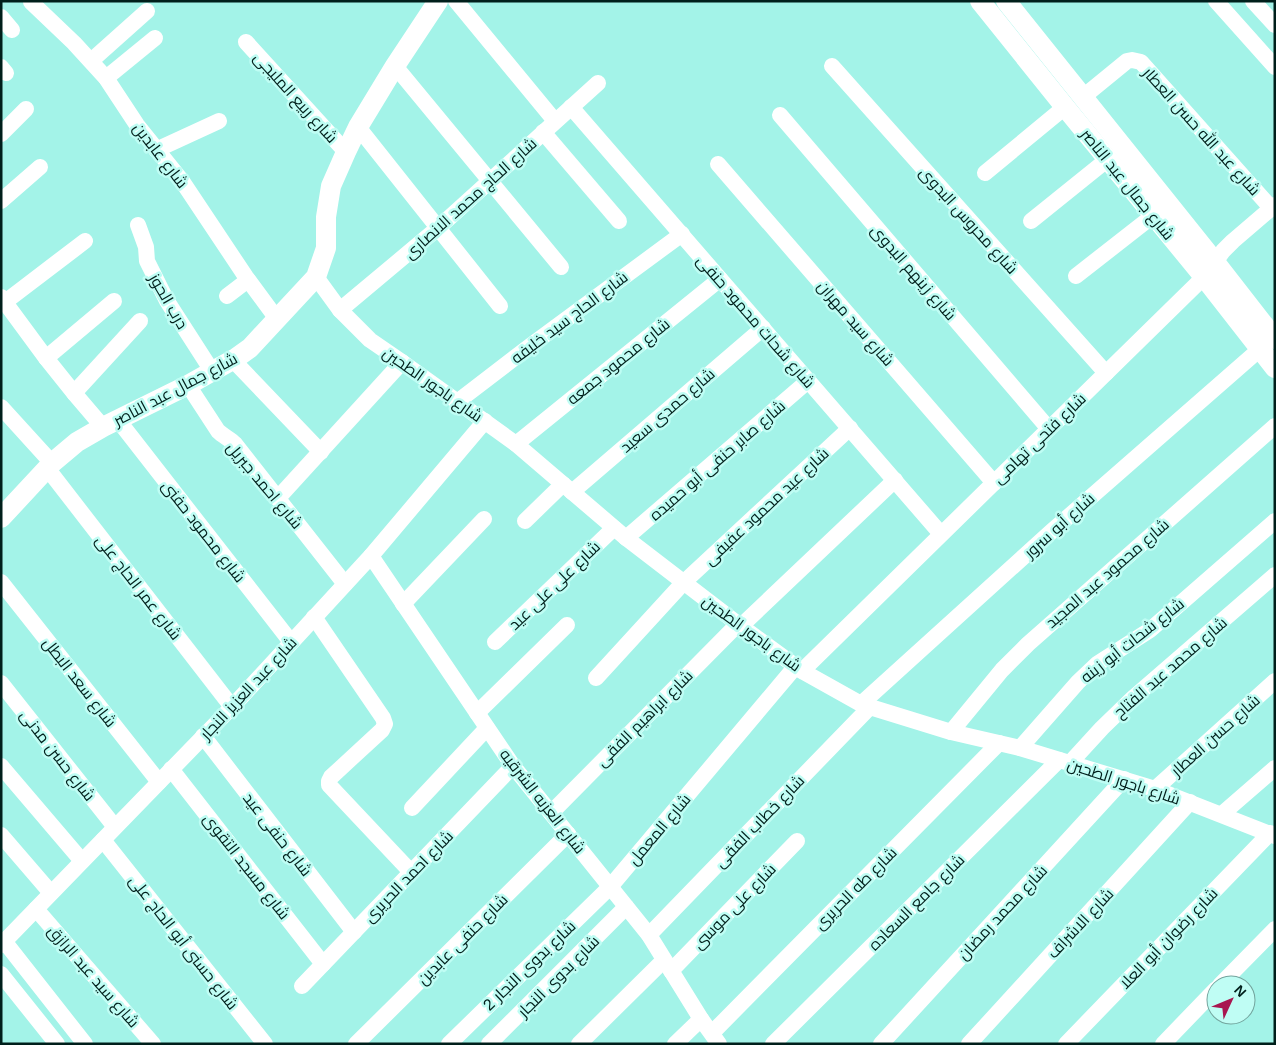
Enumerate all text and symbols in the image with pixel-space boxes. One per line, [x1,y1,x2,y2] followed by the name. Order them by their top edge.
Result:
[248,49,341,148] street label: شارع ربيع المليجى
[1137,62,1265,201] street label: شارع عبد الله حسن العطار
[128,119,191,193] street label: شارع عابدين
[1075,125,1178,245] street label: شارع جمال عبد الناصر
[401,135,542,264] street label: شارع الحاج محمد الانصارى
[914,163,1021,279] street label: شارع محروس البدوى
[865,221,960,325] street label: شارع زينهم البدوى
[691,252,818,393] street label: شارع شحات محمود حنفى
[508,268,633,369] street label: شارع الحاج سيد خليفه
[145,270,191,332] street label: درب الحوز
[812,277,897,371] street label: شارع سيد مهران
[564,315,675,410] street label: شارع محمود جمعه
[378,344,486,428] street label: شارع باجور الطحين
[110,350,241,432] street label: شارع جمال عبد الناصر
[617,365,720,458] street label: شارع حمدى سعيد
[990,390,1091,489] street label: شارع فتحى تهامى
[646,396,790,526] street label: شارع صابر حنفى أبو حميده
[221,439,306,534] street label: شارع احمد جبريل
[701,444,834,571] street label: شارع عيد محمود عفيفى
[156,477,249,587] street label: شارع محمود حفنى
[1019,489,1100,564] street label: شارع أبو سرور
[1042,515,1174,634] street label: شارع محمود عبد المجيد
[90,532,185,645] street label: شارع عمر الحاج على
[505,538,605,635] street label: شارع على على عيد
[697,592,804,677] street label: شارع باجور الطحين
[1077,594,1189,688] street label: شارع شحات أبو زينه
[1110,614,1232,723] street label: شارع محمد عبد الفتاح
[37,634,120,732] street label: شارع سعد البطل
[196,634,302,746] street label: شارع عبد العزيز النجار
[593,667,698,772] street label: شارع ابراهيم الفقى
[1167,691,1265,782] street label: شارع حسن العطار
[14,706,98,806] street label: شارع حسن مدنى
[494,746,589,859] street label: شارع العزبه الشرقيه
[1064,755,1182,811] street label: شارع باجور الطحين
[711,772,810,873] street label: شارع خطاب الفقى
[238,789,315,881] street label: شارع حنفى عيد
[625,790,696,870] street label: شارع المعمل
[198,810,293,924] street label: شارع مسجد التقوى
[360,827,458,928] street label: شارع احمد الحريرى
[811,844,902,935] street label: شارع طه الحريرى
[865,851,970,956] street label: شارع جامع السعاده
[690,860,781,954] street label: شارع على موسى
[954,862,1053,965] street label: شارع محمد رمضان
[124,871,242,1015] street label: شارع حسنى أبو الحاج على
[1115,884,1223,994] street label: شارع رضوان أبو العلا
[1044,885,1119,964] street label: شارع الاشراف
[414,891,513,990] street label: شارع حنفى عابدين
[479,916,579,1014] street label: شارع بدوى النجار 2
[42,922,142,1033] street label: شارع سيد عبد الرازق
[513,931,603,1021] street label: شارع بدوى النجار
[1206,975,1256,1025] north arrow
[1231,982,1250,1000] text: N

